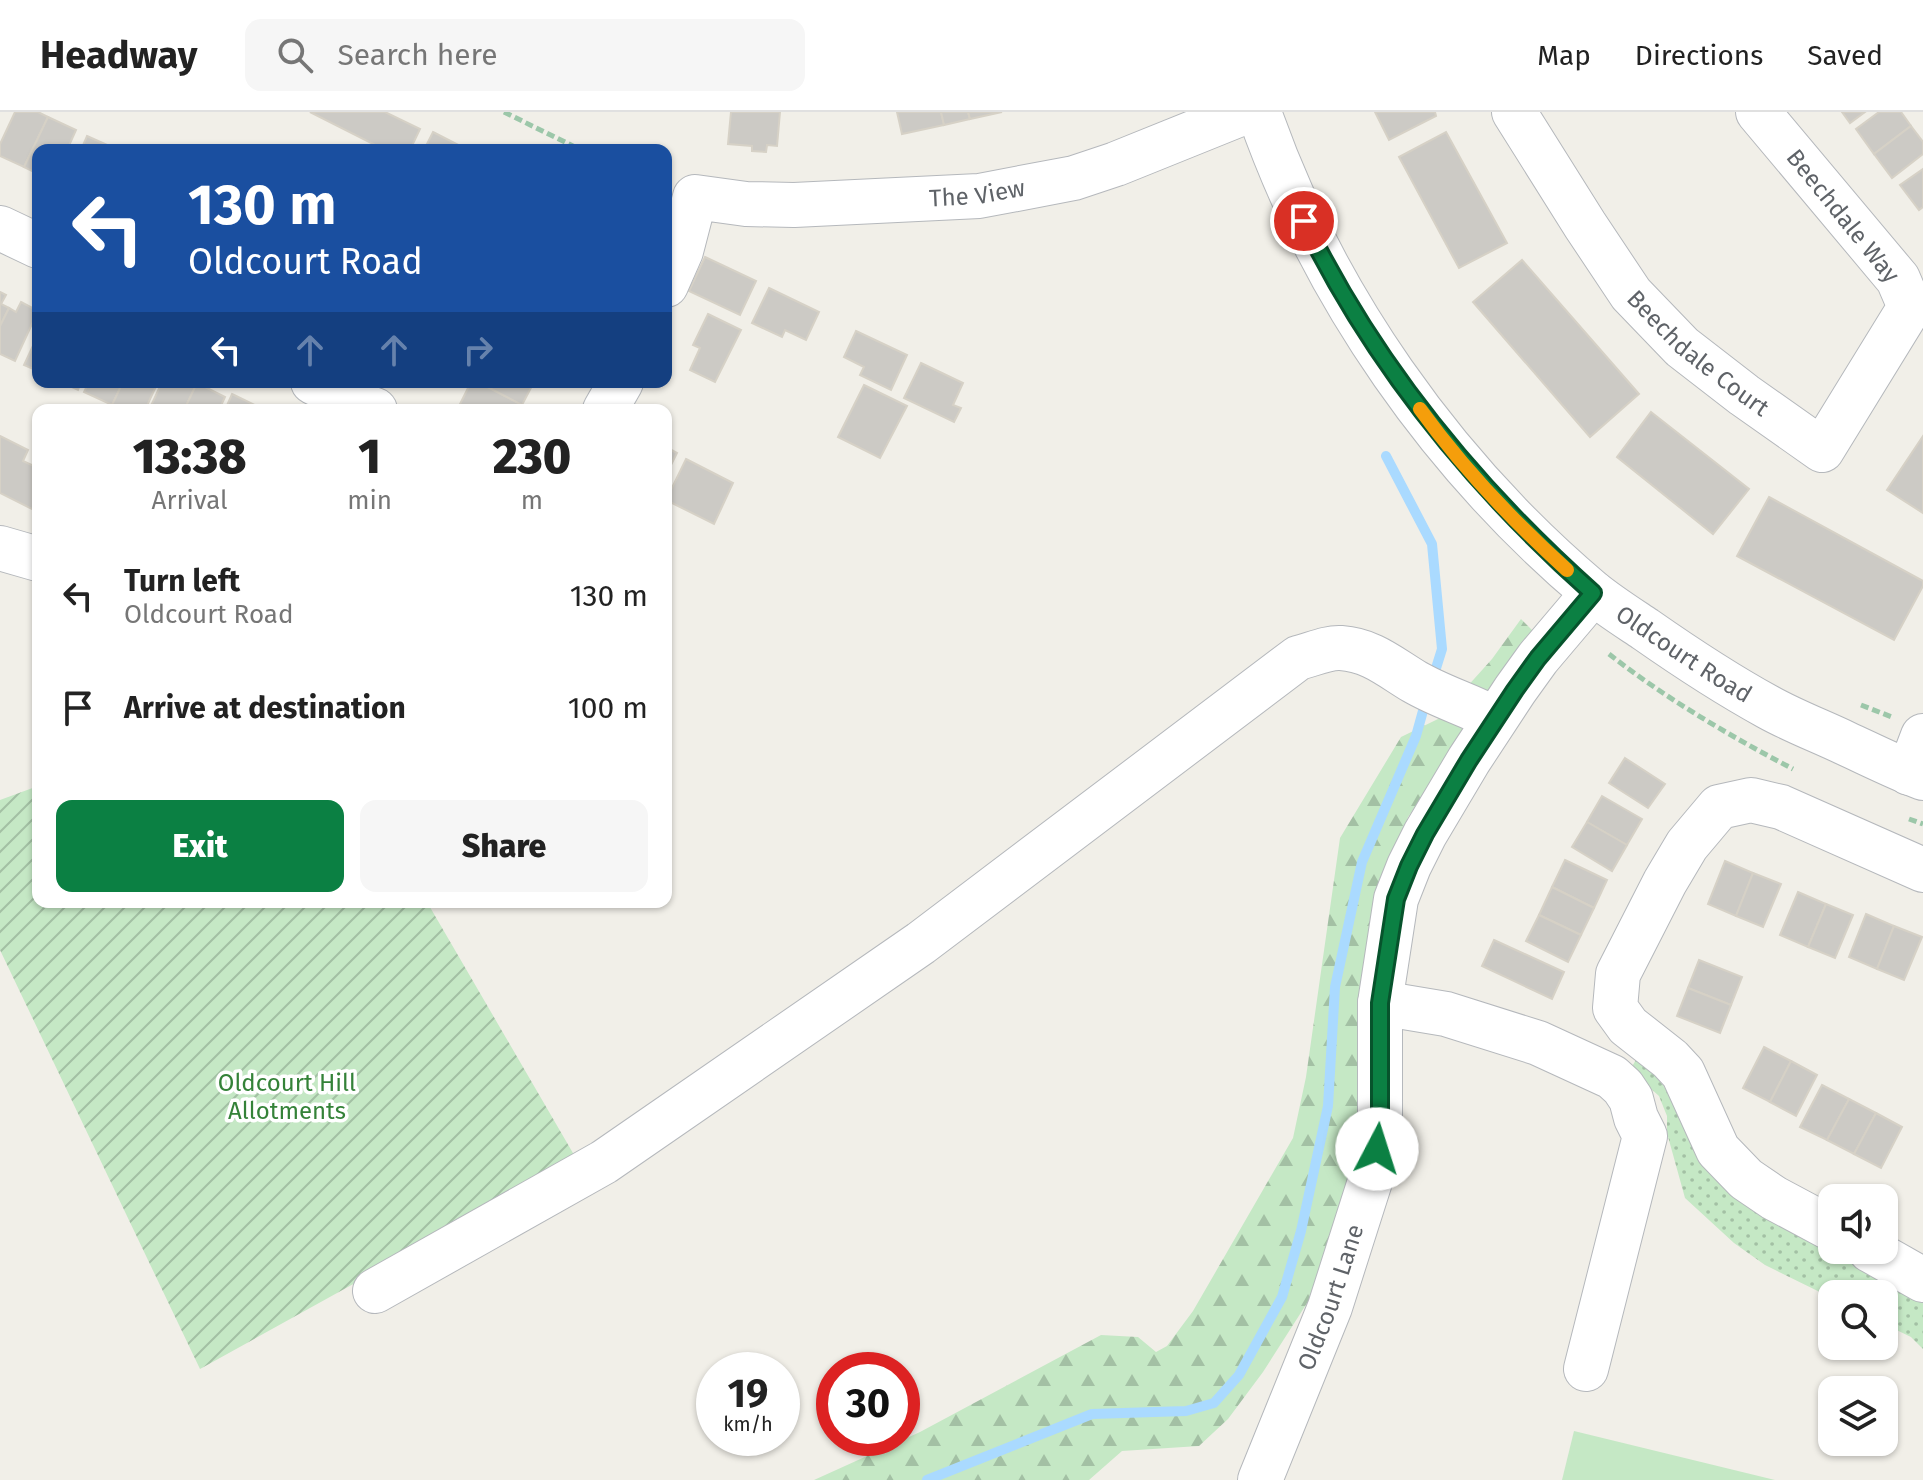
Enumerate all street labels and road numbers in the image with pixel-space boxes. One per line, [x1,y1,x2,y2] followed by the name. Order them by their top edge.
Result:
[1781,144,1905,288] street label: Beechdale Way
[929,174,1027,212] street label: The View
[1621,284,1774,422] street label: Beechdale Court
[1611,600,1757,709] street label: Oldcourt Road
[1292,1221,1369,1375] street label: Oldcourt Lane

